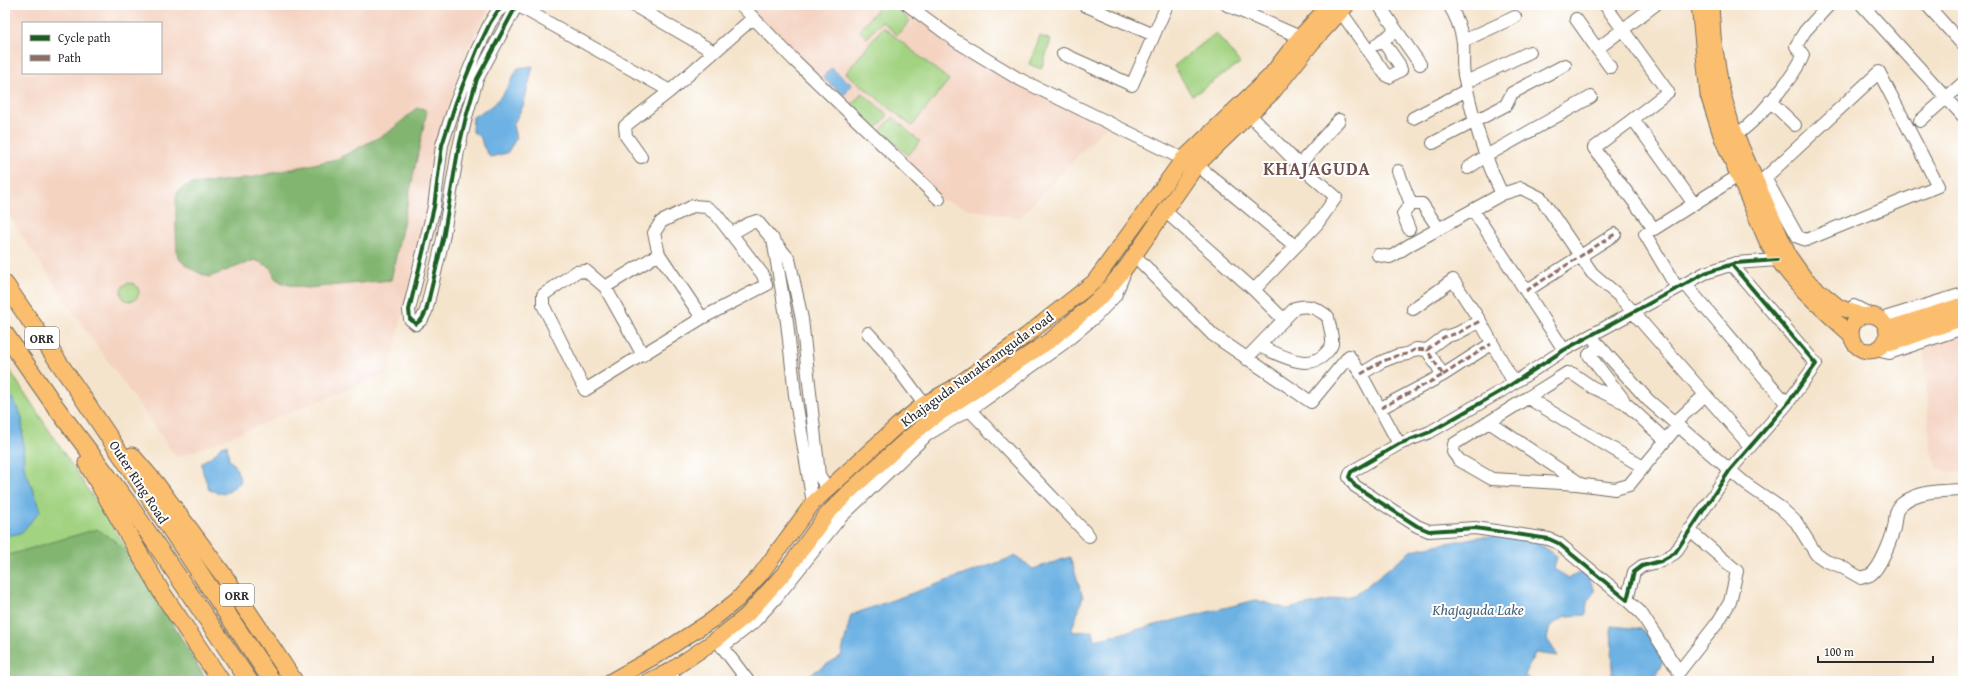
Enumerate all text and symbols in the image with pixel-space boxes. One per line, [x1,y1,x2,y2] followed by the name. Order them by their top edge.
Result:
[22,22,162,74] legend
[58,29,111,46] text: Cycle path
[58,49,81,66] text: Path
[1263,155,1371,182] district label: KHAJAGUDA
[897,306,1058,431] street label: Khajaguda Nanakramguda road
[25,327,59,349] road number: ORR
[105,436,174,528] street label: Outer Ring Road
[220,584,254,606] road number: ORR
[1431,599,1524,620] water label: Khajaguda Lake
[1818,638,1933,664] scale bar
[1824,643,1854,660] text: 100 m

